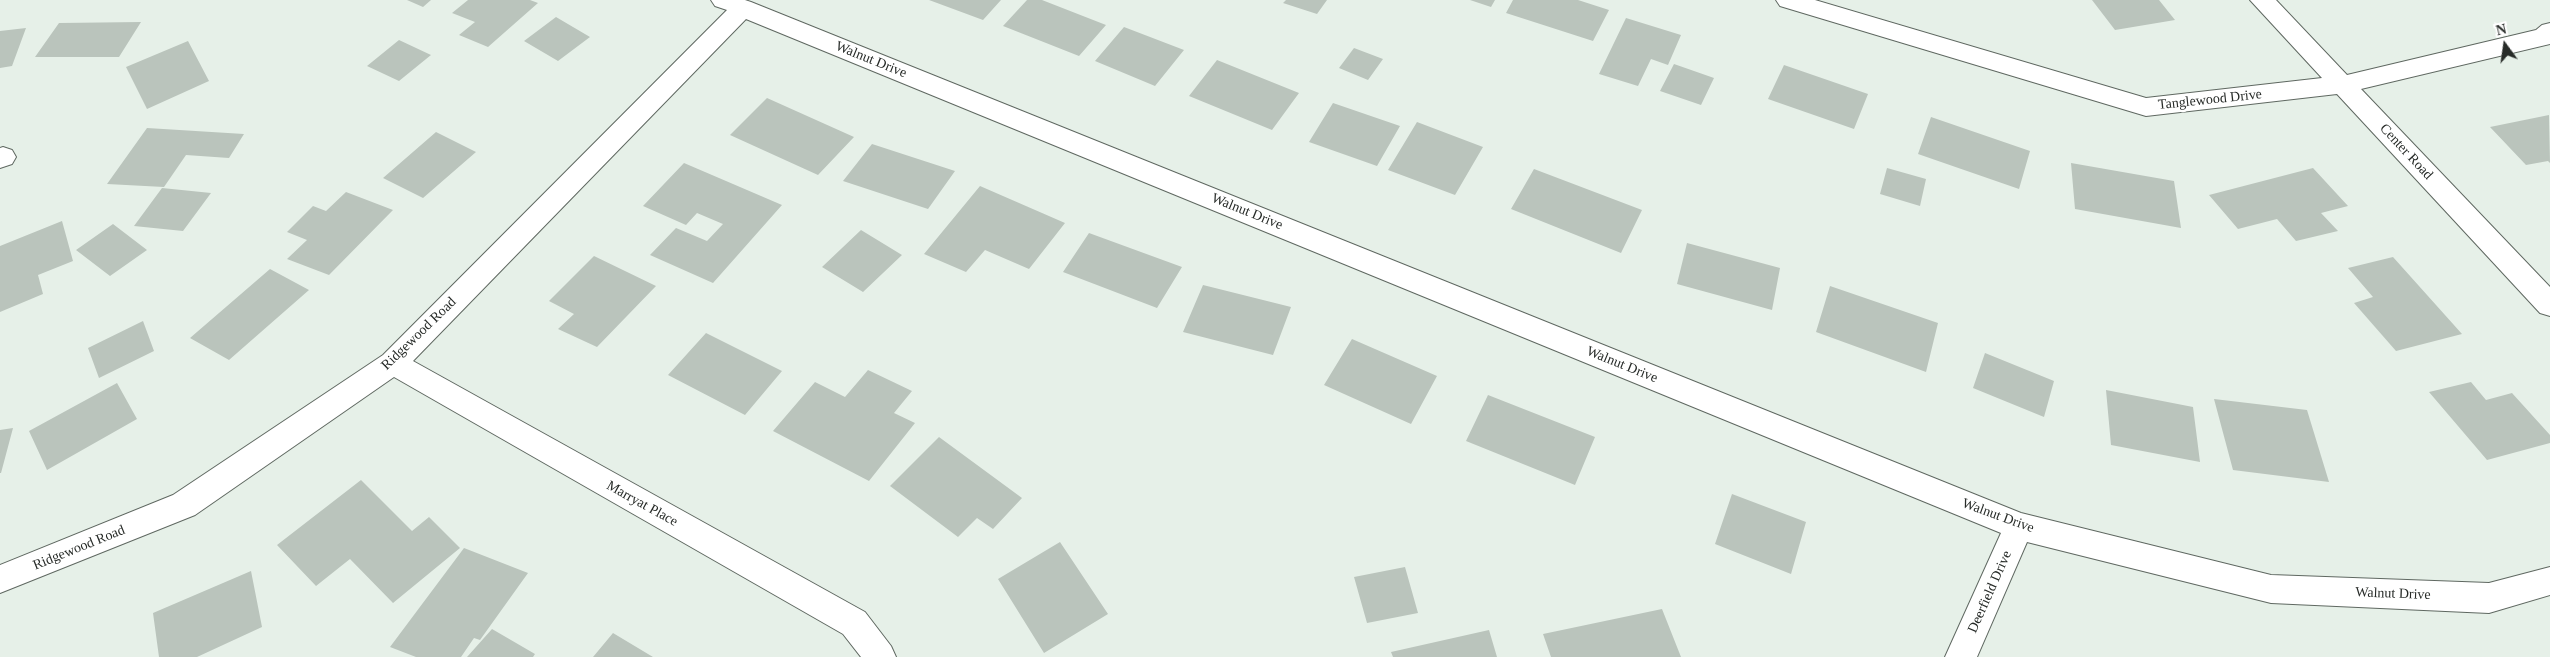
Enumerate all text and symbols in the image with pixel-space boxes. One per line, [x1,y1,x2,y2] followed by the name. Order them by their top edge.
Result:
[2480,20,2530,70] north arrow
[2495,21,2508,38] text: N
[833,38,909,82] street label: Walnut Drive
[2157,86,2263,114] street label: Tanglewood Drive
[2376,121,2436,183] street label: Center Road
[1209,190,1285,234] street label: Walnut Drive
[378,294,460,374] street label: Ridgewood Road
[1584,343,1660,387] street label: Walnut Drive
[603,478,681,530] street label: Marryat Place
[1960,495,2036,537] street label: Walnut Drive
[31,522,127,574] street label: Ridgewood Road
[1964,548,2016,636] street label: Deerfield Drive
[2355,584,2431,604] street label: Walnut Drive

